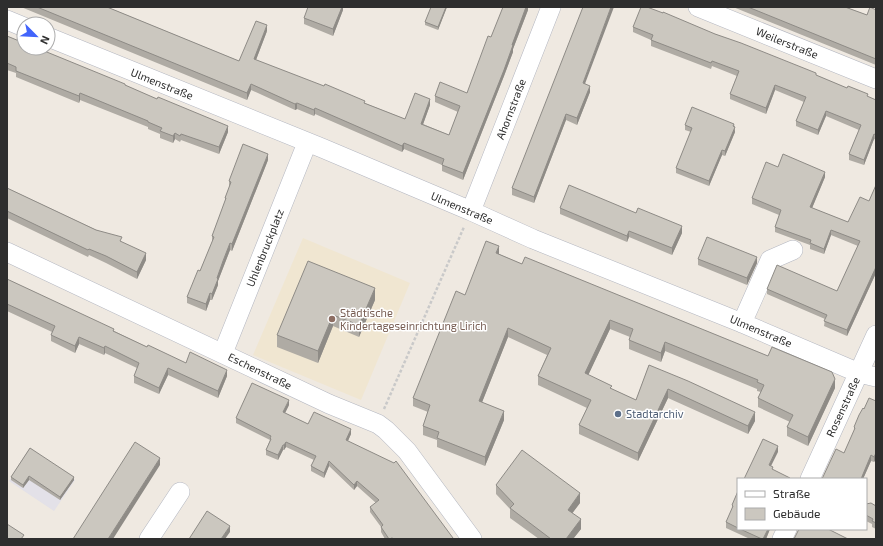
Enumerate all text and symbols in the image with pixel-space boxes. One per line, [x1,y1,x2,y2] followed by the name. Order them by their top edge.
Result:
[16,16,56,56] north arrow
[754,24,820,61] street label: Weilerstraße
[38,34,53,47] text: N
[129,65,195,102] street label: Ulmenstraße
[493,77,528,141] street label: Ahornstraße
[429,189,495,226] street label: Ulmenstraße
[243,207,286,289] street label: Uhlenbruckplatz
[340,306,487,332] place label: Städtische Kindertageseinrichtung Lirich
[728,312,794,349] street label: Ulmenstraße
[327,314,337,324] marker: Städtische Kindertageseinrichtung Lirich
[226,349,294,392] street label: Eschenstraße
[823,375,862,439] street label: Rosenstraße
[626,407,684,420] place label: Stadtarchiv
[613,409,623,419] marker: Stadtarchiv
[737,478,867,530] legend
[773,486,810,500] text: Straße
[773,506,821,520] text: Gebäude

